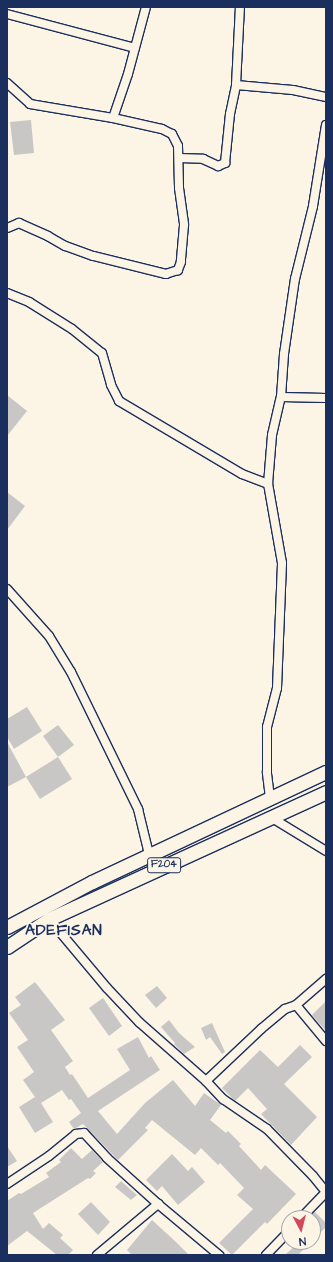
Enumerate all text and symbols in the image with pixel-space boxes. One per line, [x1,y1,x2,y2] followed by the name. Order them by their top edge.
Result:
[147,857,181,873] road number: F204
[25,922,103,940] district label: ADEFISAN
[281,1210,321,1250] north arrow
[298,1234,307,1249] text: N

